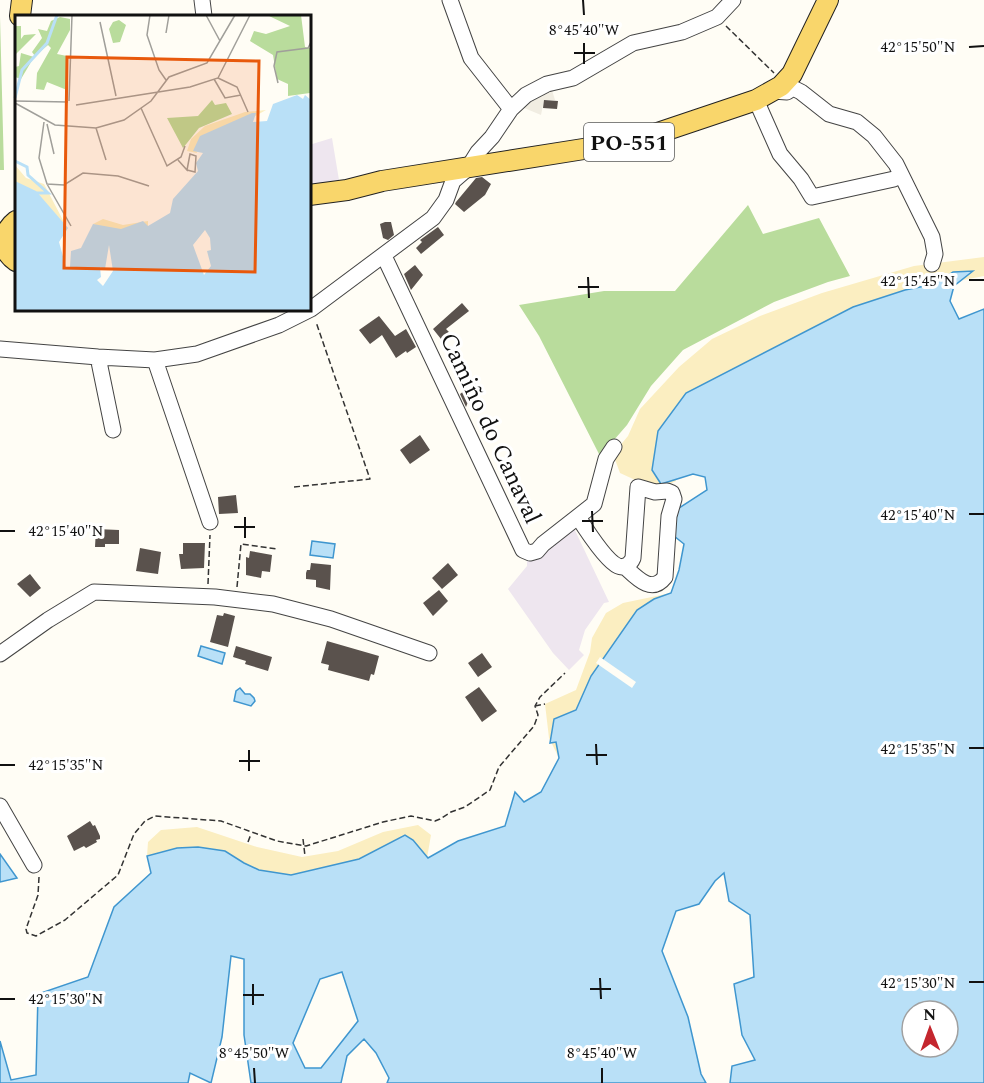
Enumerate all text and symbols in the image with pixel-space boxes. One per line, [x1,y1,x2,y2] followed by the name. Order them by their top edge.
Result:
[15,15,310,310] inset map
[549,19,619,42] text: 8°45'40"W
[881,36,956,59] text: 42°15'50"N
[584,123,674,161] road number: PO-551
[881,270,956,293] text: 42°15'45"N
[430,327,550,530] street label: Camiño do Canaval
[881,504,956,527] text: 42°15'40"N
[29,520,104,543] text: 42°15'40"N
[881,738,956,761] text: 42°15'35"N
[29,754,104,777] text: 42°15'35"N
[881,972,956,995] text: 42°15'30"N
[29,988,104,1011] text: 42°15'30"N
[900,999,960,1059] north arrow
[923,1003,936,1027] text: N
[219,1042,289,1065] text: 8°45'50"W
[567,1042,637,1065] text: 8°45'40"W

